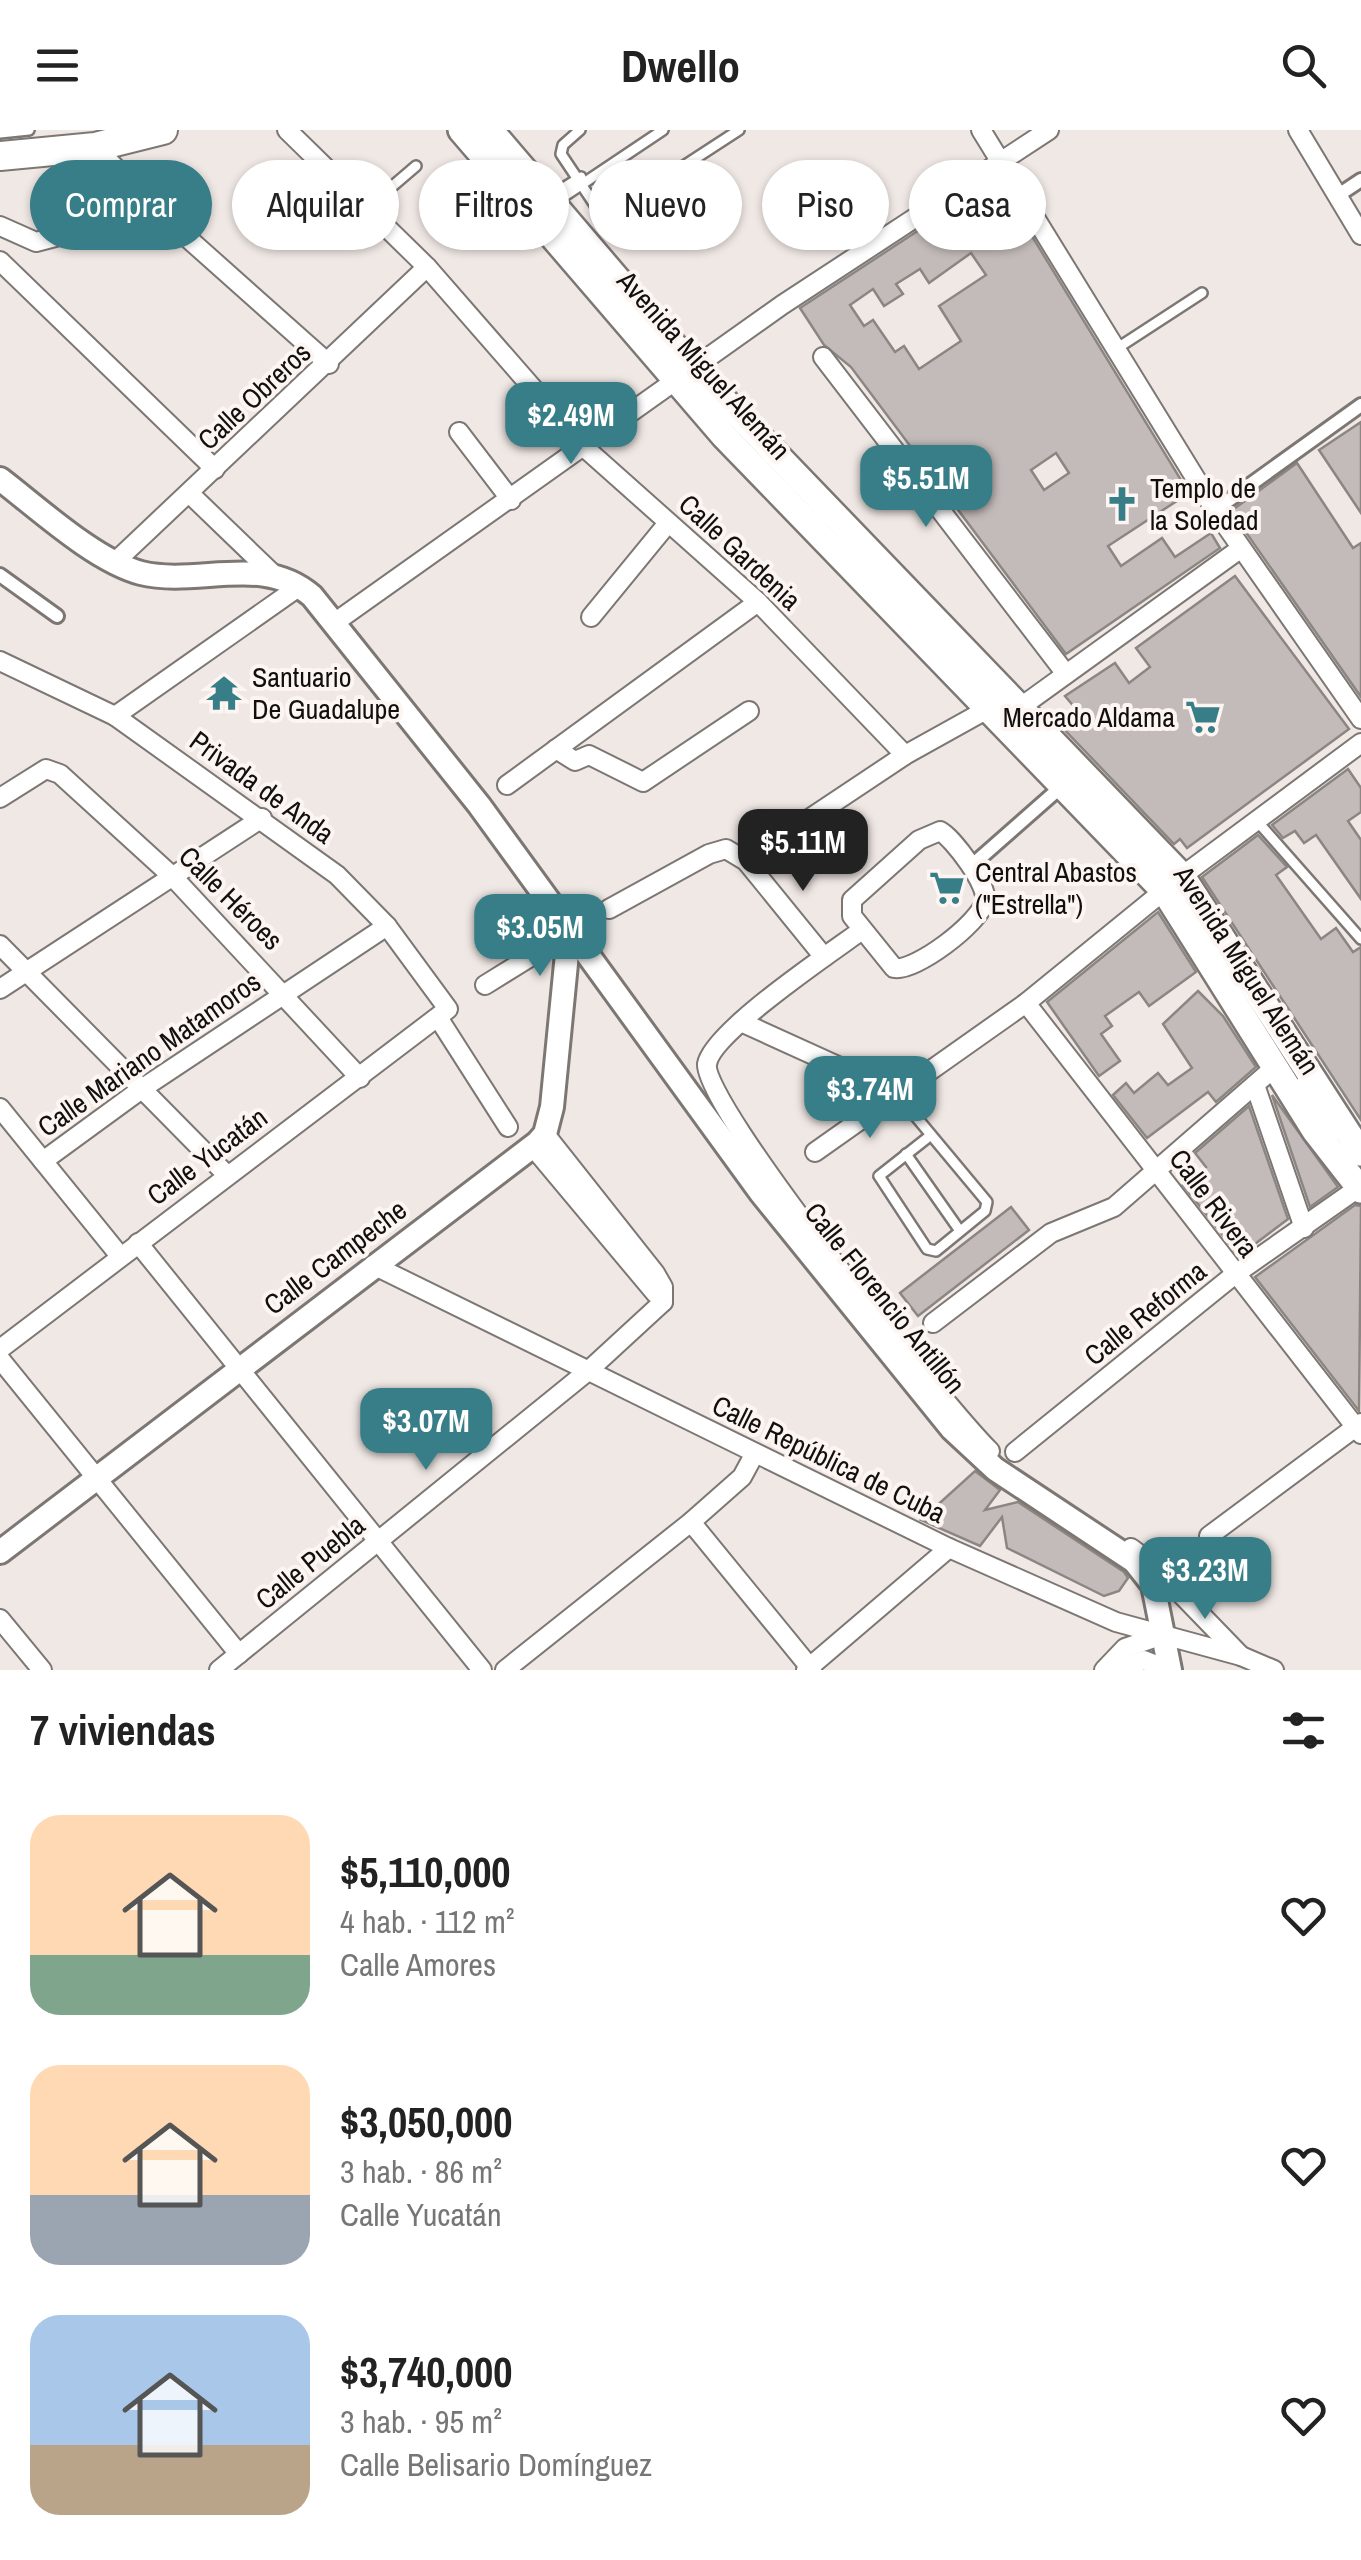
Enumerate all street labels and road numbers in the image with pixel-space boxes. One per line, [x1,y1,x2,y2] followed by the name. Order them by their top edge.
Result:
[608,262,799,468] street label: Avenida Miguel Alemán
[189,334,319,458] street label: Calle Obreros
[671,485,810,619] street label: Calle Gardenia
[182,722,342,852] street label: Privada de Anda
[171,838,291,958] street label: Calle Héroes
[1165,857,1329,1082] street label: Avenida Miguel Alemán
[30,963,268,1145] street label: Calle Mariano Matamoros
[139,1098,275,1214] street label: Calle Yucatán
[1161,1141,1267,1265] street label: Calle Rivera
[256,1191,414,1323] street label: Calle Campeche
[796,1194,974,1402] street label: Calle Florencio Antillón
[1076,1252,1214,1374] street label: Calle Reforma
[706,1386,952,1532] street label: Calle República de Cuba
[247,1506,373,1618] street label: Calle Puebla

